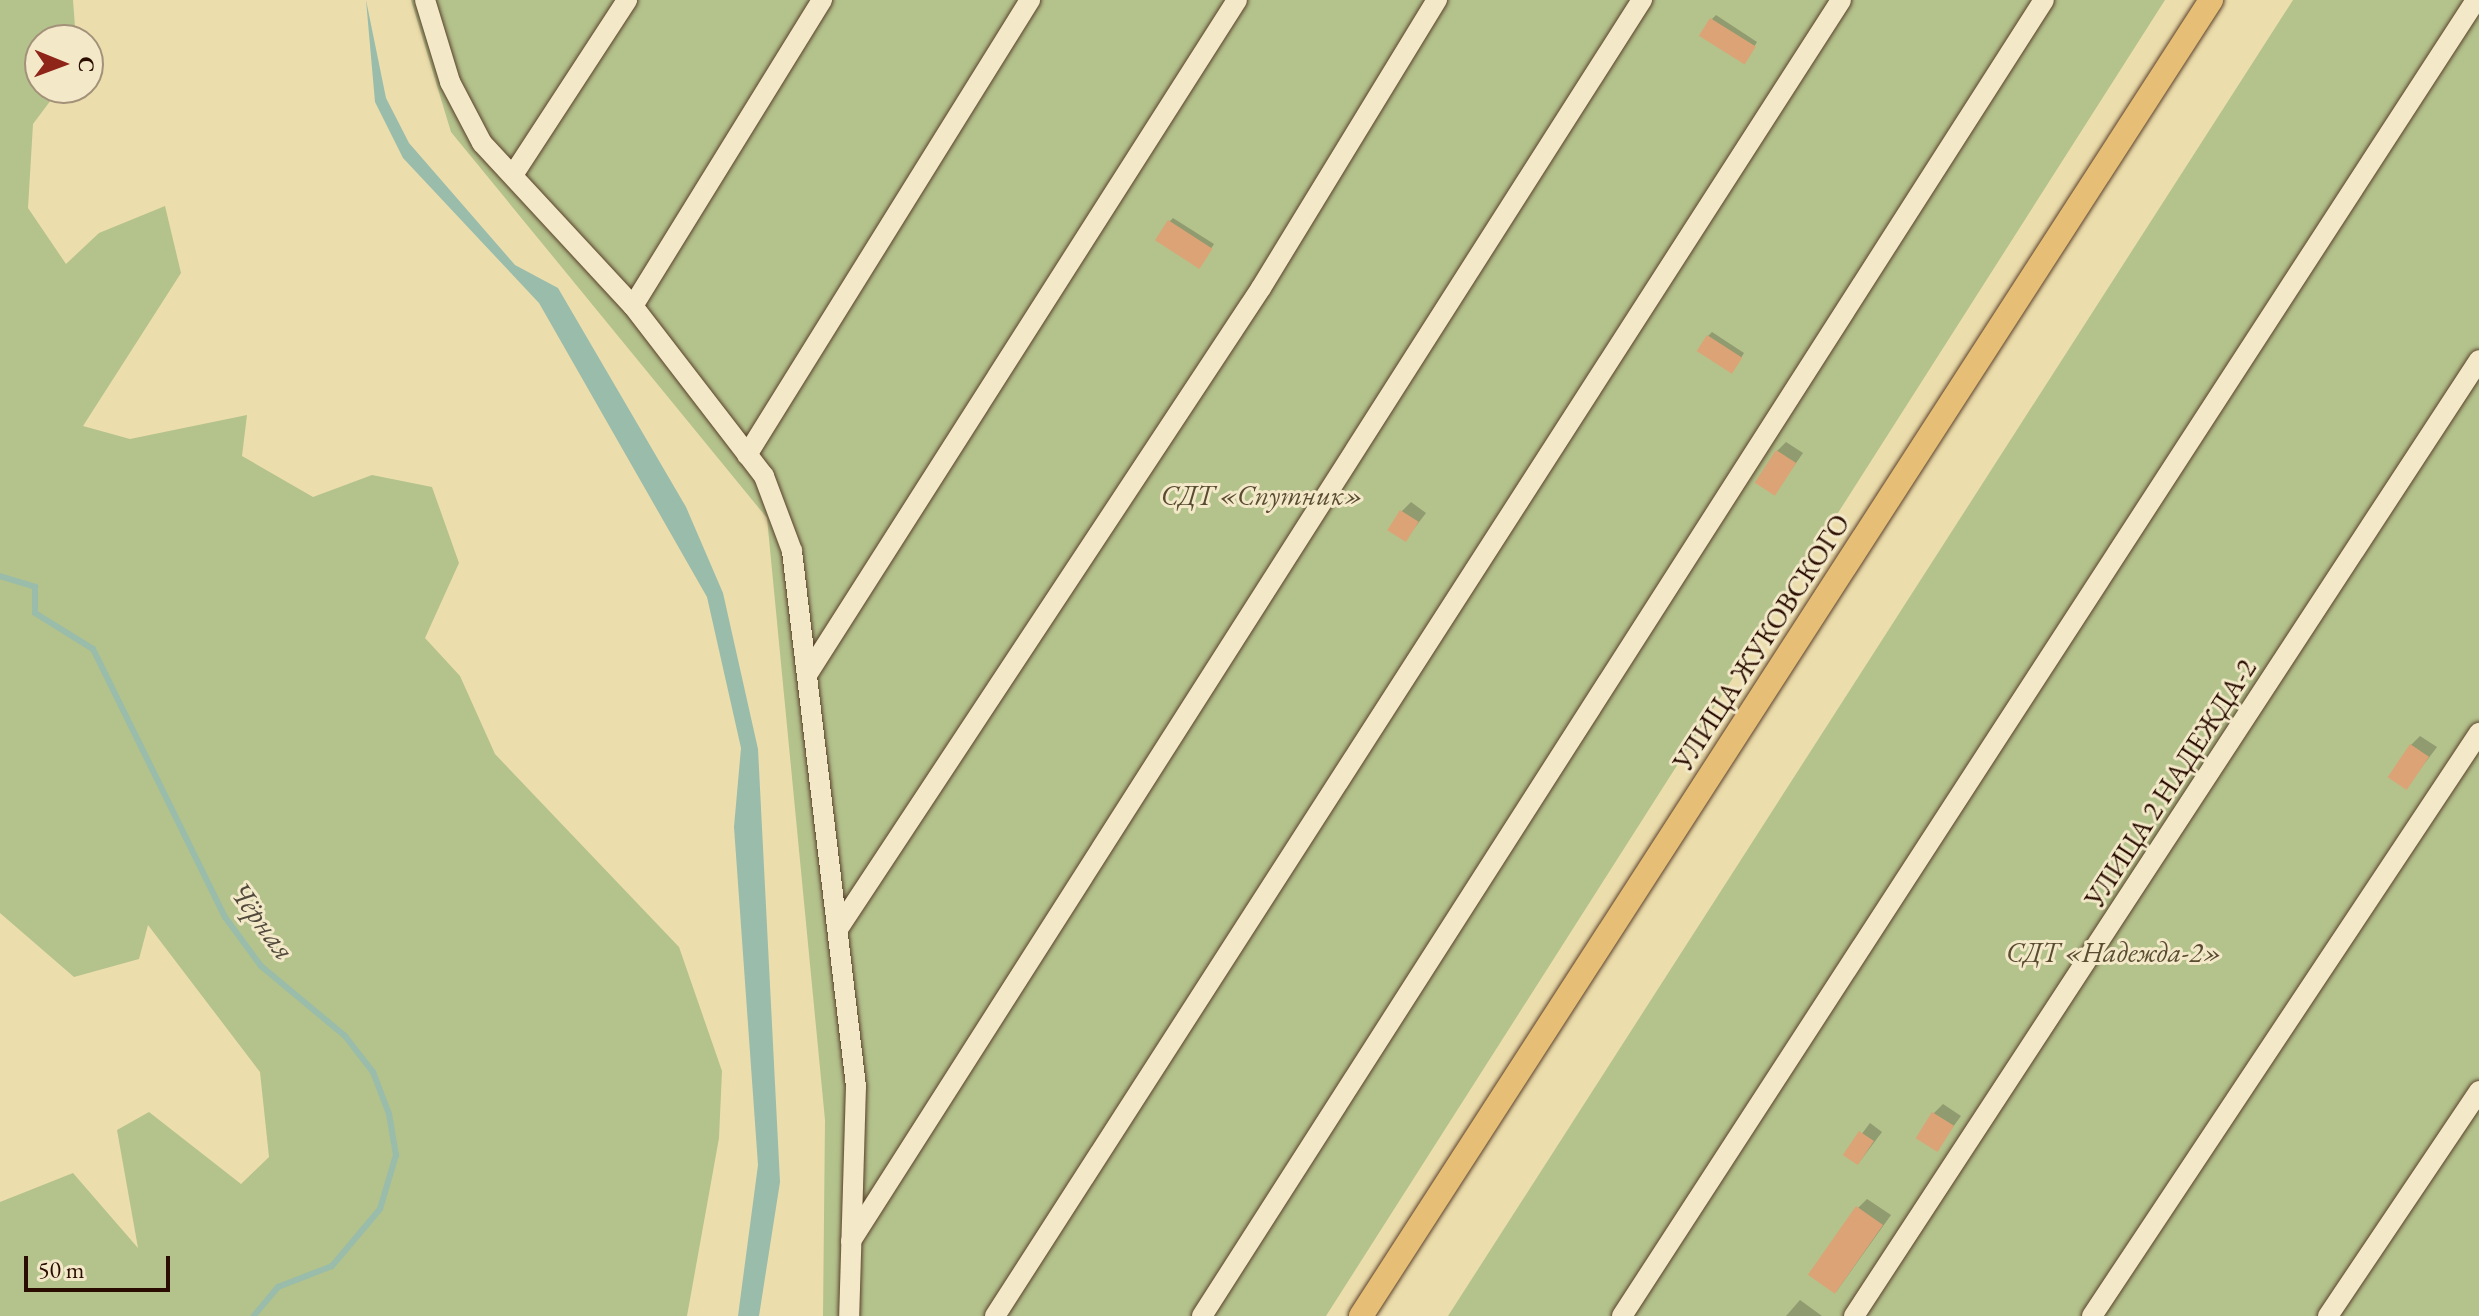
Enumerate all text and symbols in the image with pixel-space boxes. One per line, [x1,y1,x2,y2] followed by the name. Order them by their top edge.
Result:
[24,24,104,104] north arrow
[72,56,101,72] text: С
[1161,478,1363,512] park label: СДТ «Спутник»
[1665,507,1857,777] street label: УЛИЦА ЖУКОВСКОГО
[2077,653,2263,913] street label: УЛИЦА 2 НАДЕЖДА-2
[221,875,303,967] water label: Чёрная
[2006,935,2222,969] park label: СДТ «Надежда-2»
[28,1240,174,1290] scale bar
[38,1254,85,1285] text: 50 m

